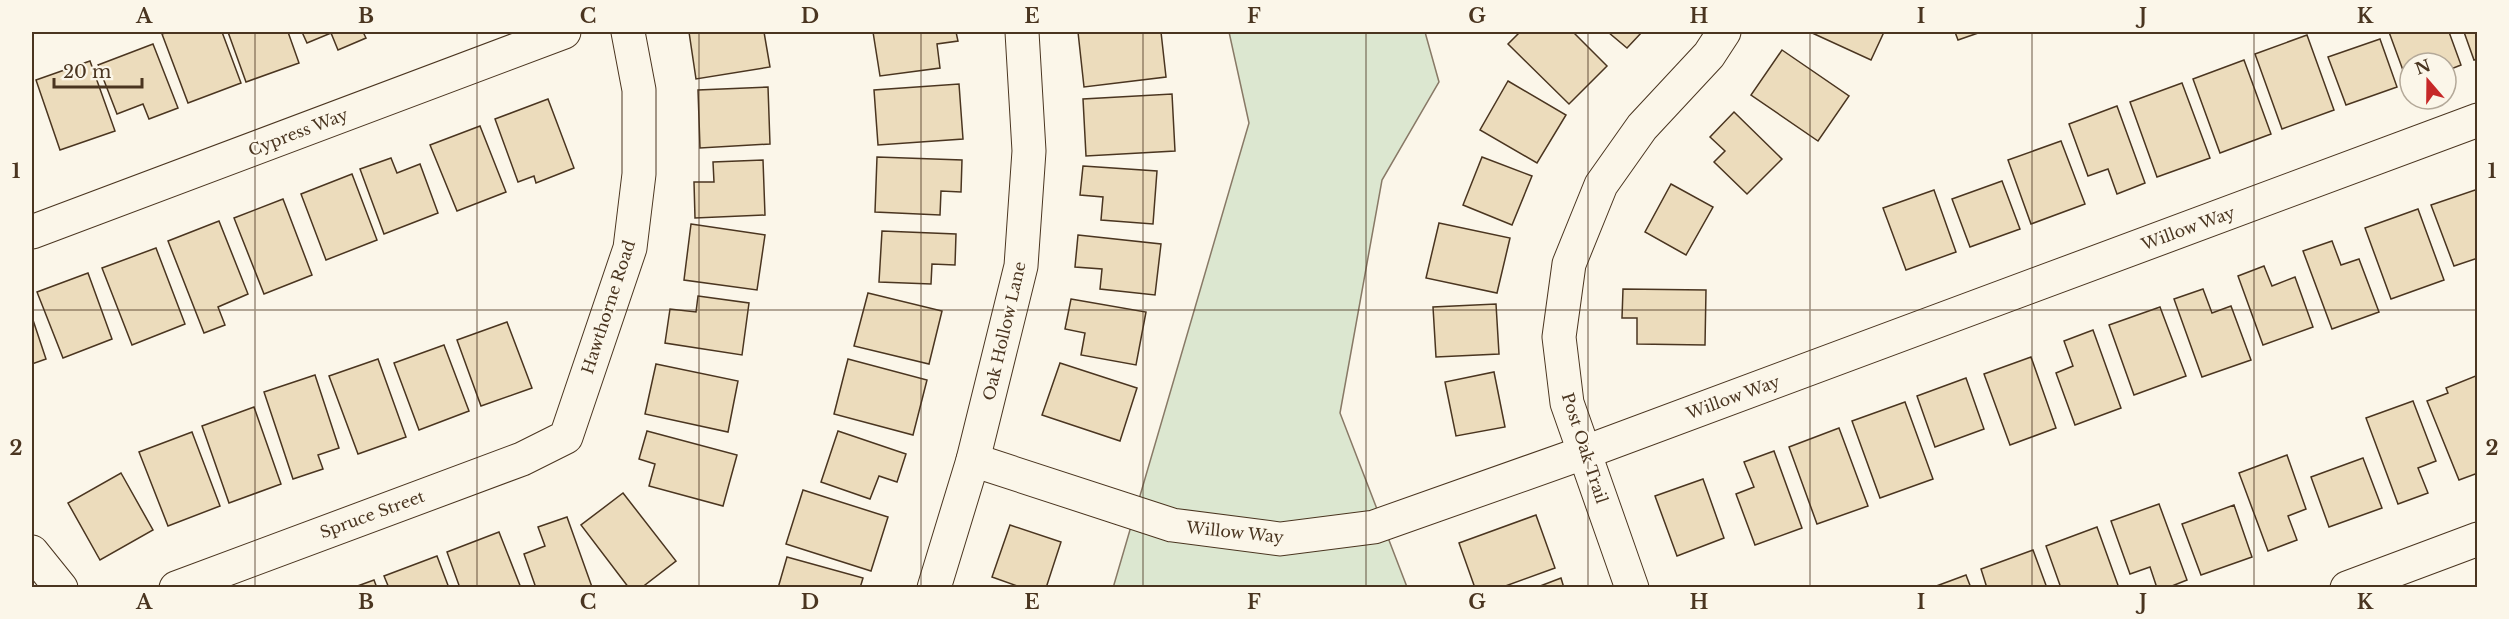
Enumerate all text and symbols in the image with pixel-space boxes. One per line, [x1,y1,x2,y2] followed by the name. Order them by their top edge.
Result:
[135,4,153,28] text: A
[358,4,374,28] text: B
[580,4,596,28] text: C
[801,4,819,28] text: D
[1024,4,1040,28] text: E
[1247,4,1261,28] text: F
[1468,4,1486,28] text: G
[1690,4,1709,28] text: H
[1917,4,1925,28] text: I
[2135,4,2147,28] text: J
[2357,4,2374,28] text: K
[54,51,142,89] scale bar
[2398,51,2458,111] north arrow
[2412,55,2433,79] text: N
[63,61,111,83] text: 20 m
[245,104,351,160] street label: Cypress Way
[12,159,21,183] text: 1
[2488,159,2497,183] text: 1
[2138,202,2238,254] street label: Willow Way
[577,237,639,376] street label: Hawthorne Road
[978,260,1030,402] street label: Oak Hollow Lane
[1683,371,1783,423] street label: Willow Way
[1558,390,1612,506] street label: Post Oak Trail
[9,436,23,460] text: 2
[2485,436,2499,460] text: 2
[317,486,427,542] street label: Spruce Street
[1184,517,1286,547] street label: Willow Way
[135,590,153,614] text: A
[358,590,374,614] text: B
[580,590,596,614] text: C
[801,590,819,614] text: D
[1024,590,1040,614] text: E
[1247,590,1261,614] text: F
[1468,590,1486,614] text: G
[1690,590,1709,614] text: H
[1917,590,1925,614] text: I
[2135,590,2147,614] text: J
[2357,590,2374,614] text: K

